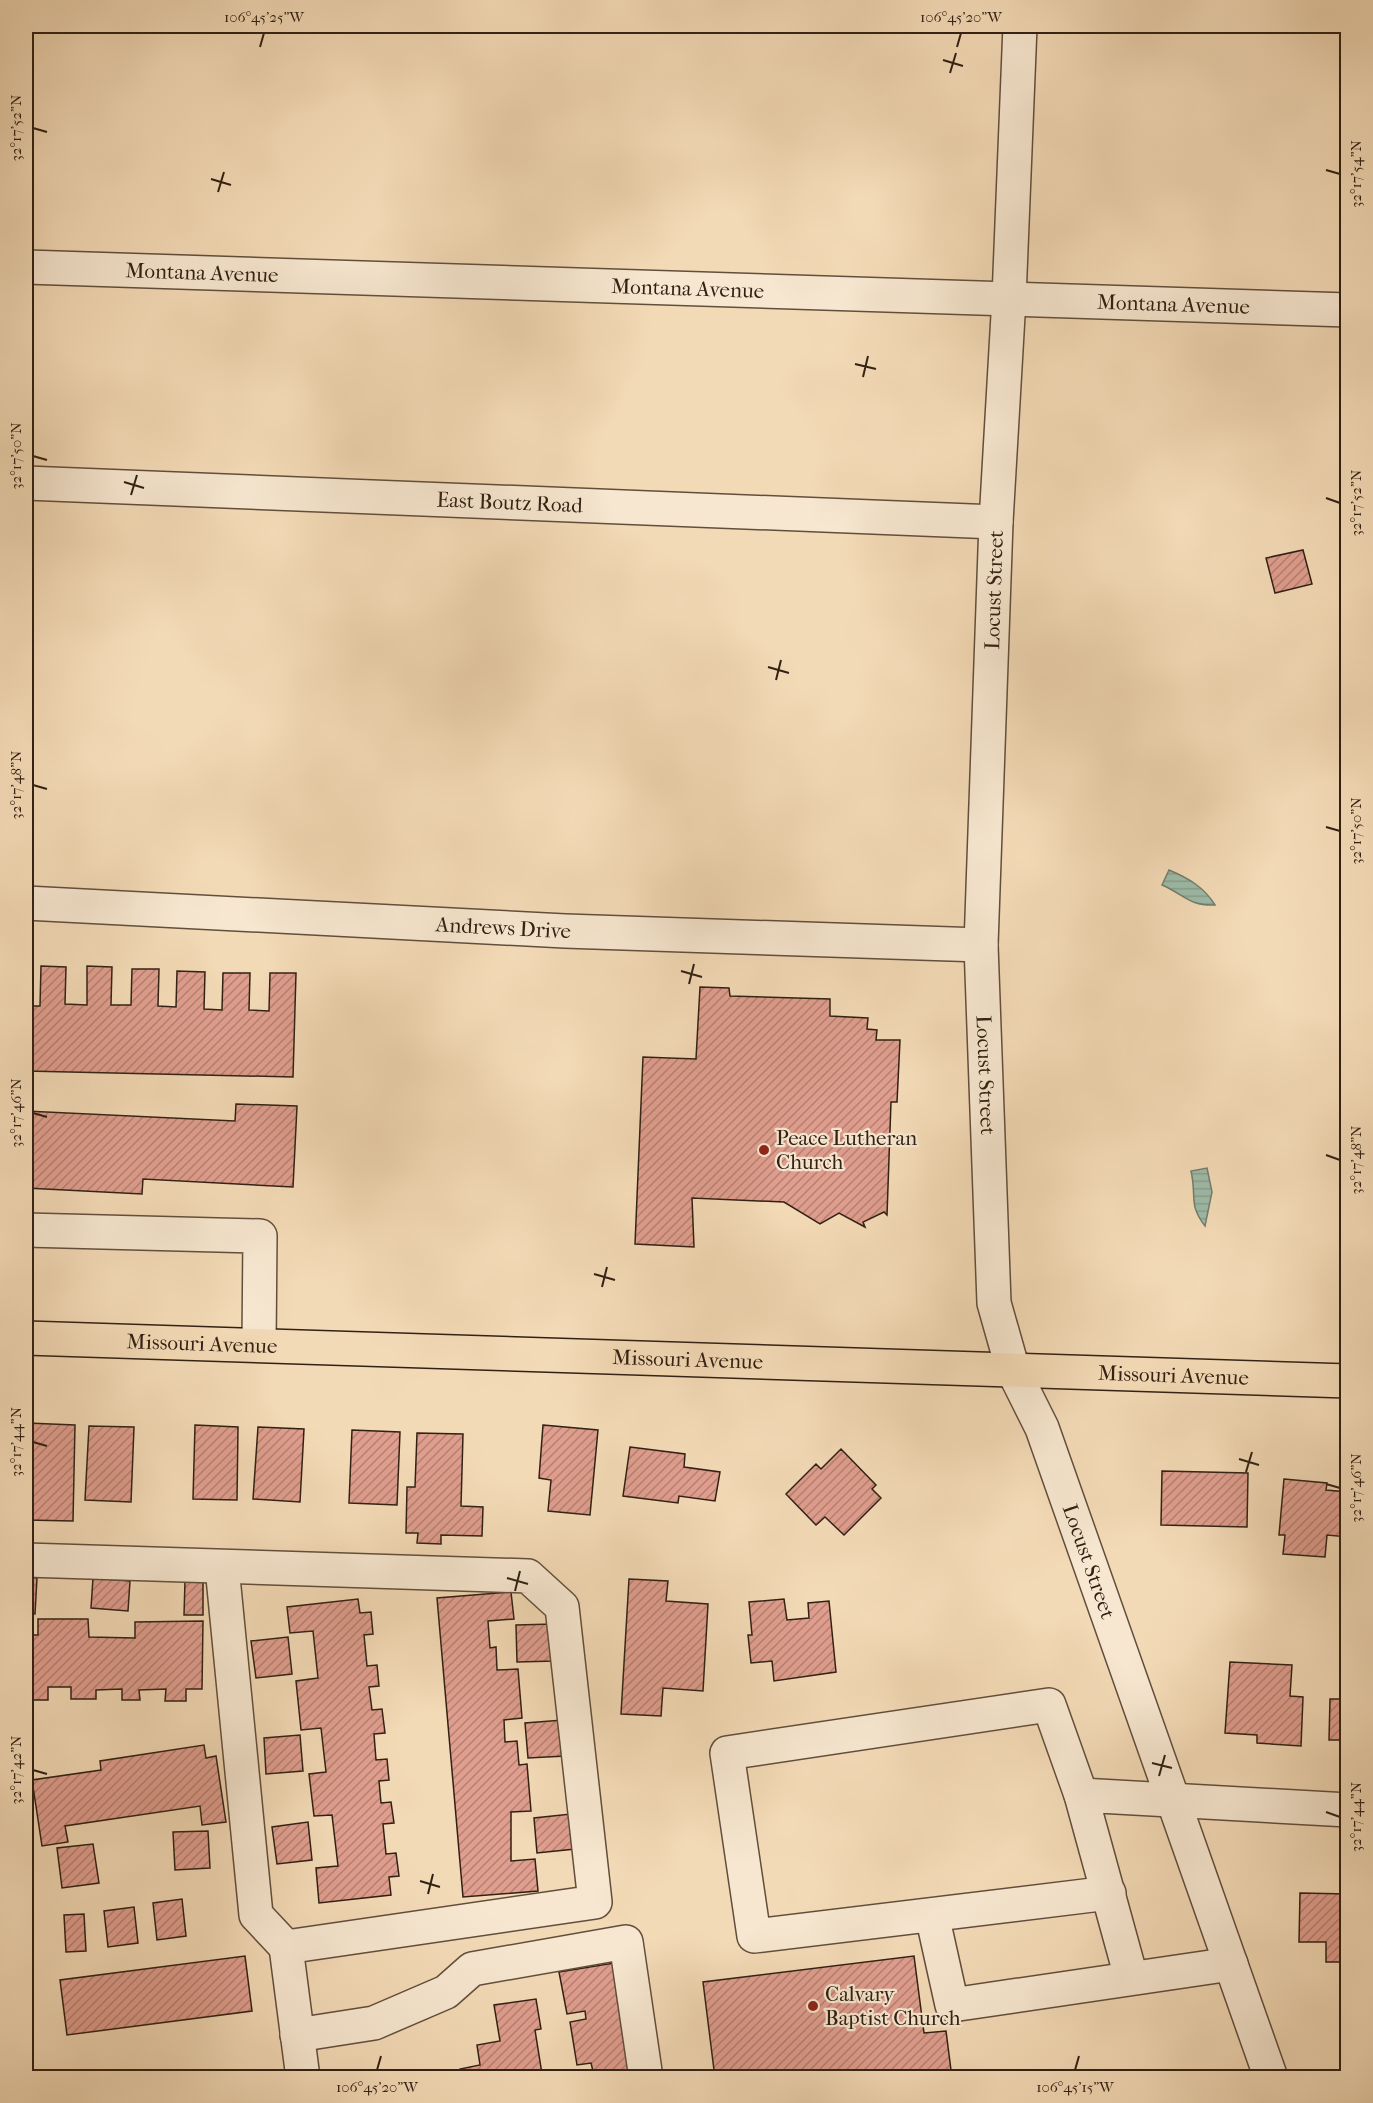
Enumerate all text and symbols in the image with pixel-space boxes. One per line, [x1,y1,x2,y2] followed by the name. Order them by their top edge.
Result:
[224,8,305,26] text: 106°45'25"W
[920,8,1003,26] text: 106°45'20"W
[7,94,25,161] text: 32°17'52"N
[1347,140,1365,208] text: 32°17'54"N
[125,258,279,287] street label: Montana Avenue
[611,274,764,303] street label: Montana Avenue
[1097,290,1250,319] street label: Montana Avenue
[7,422,25,490] text: 32°17'50"N
[1347,469,1365,536] text: 32°17'52"N
[436,488,584,517] street label: East Boutz Road
[980,529,1008,650] street label: Locust Street
[7,750,25,819] text: 32°17'48"N
[1347,797,1365,865] text: 32°17'50"N
[434,912,571,943] street label: Andrews Drive
[972,1015,1000,1136] street label: Locust Street
[7,1078,25,1148] text: 32°17'46"N
[1347,1125,1365,1194] text: 32°17'48"N
[776,1126,917,1174] place label: Peace Lutheran Church
[757,1143,771,1157] marker: Peace Lutheran Church
[126,1329,278,1358] street label: Missouri Avenue
[612,1345,763,1374] street label: Missouri Avenue
[1098,1361,1249,1390] street label: Missouri Avenue
[7,1406,25,1477] text: 32°17'44"N
[1347,1453,1365,1523] text: 32°17'46"N
[1058,1501,1120,1622] street label: Locust Street
[7,1735,25,1804] text: 32°17'42"N
[1347,1781,1365,1852] text: 32°17'44"N
[825,1982,961,2030] place label: Calvary Baptist Church
[806,1999,820,2013] marker: Calvary Baptist Church
[336,2078,419,2096] text: 106°45'20"W
[1036,2078,1115,2096] text: 106°45'15"W

